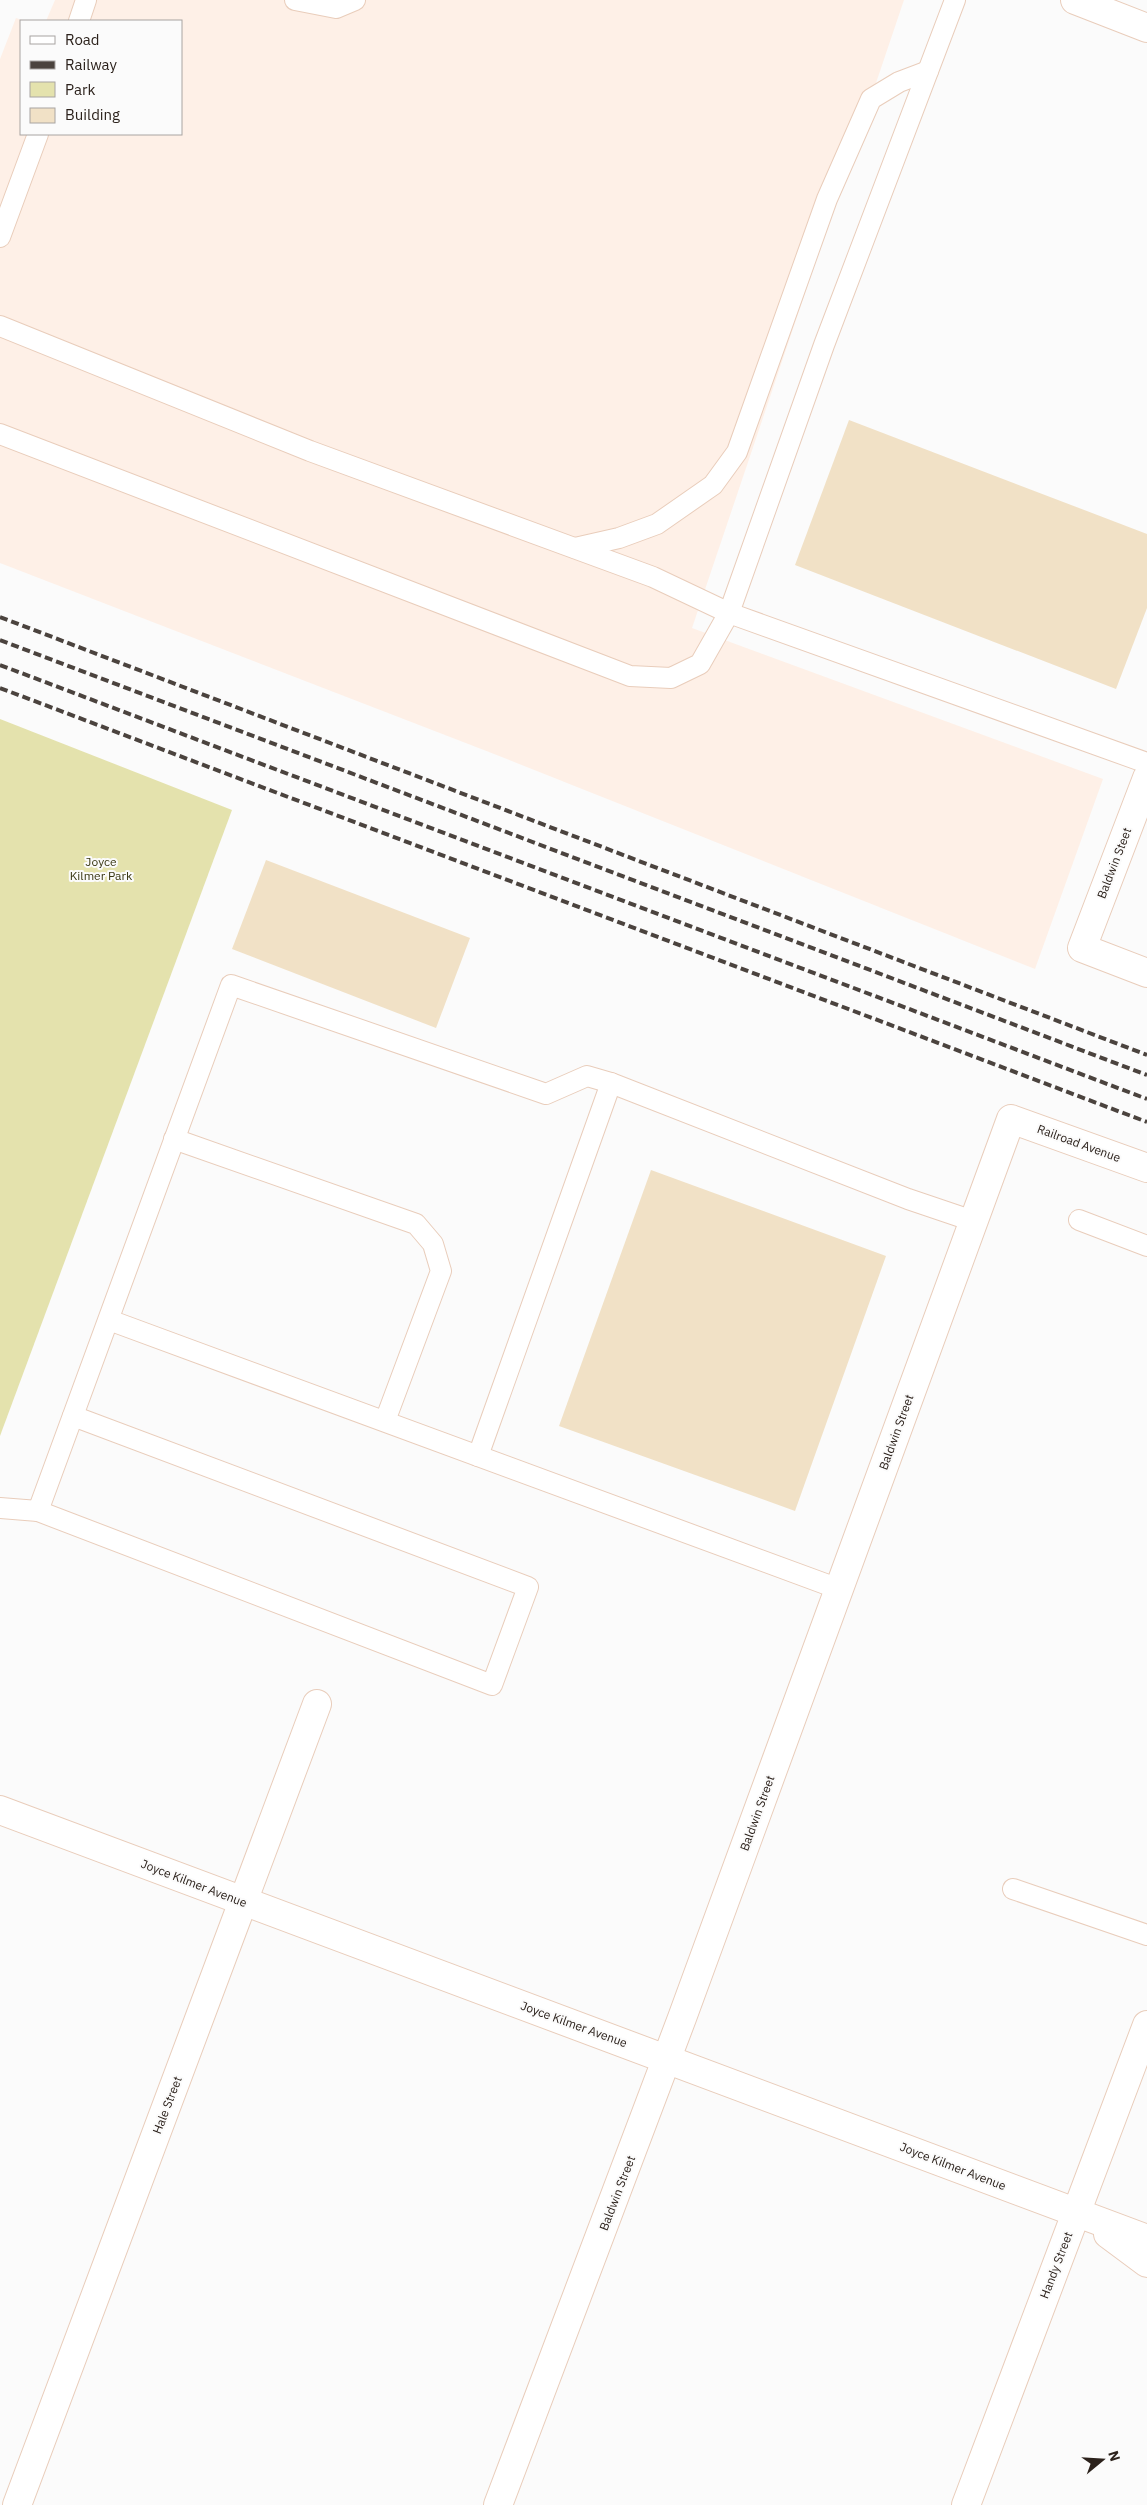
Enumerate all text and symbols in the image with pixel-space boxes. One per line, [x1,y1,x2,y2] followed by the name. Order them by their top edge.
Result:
[20,20,182,135] legend
[65,30,100,49] text: Road
[65,55,118,74] text: Railway
[65,80,95,99] text: Park
[65,105,120,124] text: Building
[1094,825,1134,901] street label: Baldwin Steet
[70,854,133,883] park label: Joyce Kilmer Park
[1035,1121,1123,1165] street label: Railroad Avenue
[875,1392,917,1472] street label: Baldwin Street
[736,1773,778,1853] street label: Baldwin Street
[139,1856,250,1910] street label: Joyce Kilmer Avenue
[519,1998,630,2050] street label: Joyce Kilmer Avenue
[149,2074,185,2136] street label: Hale Street
[898,2139,1009,2193] street label: Joyce Kilmer Avenue
[596,2153,638,2233] street label: Baldwin Street
[1036,2229,1076,2301] street label: Handy Street
[1077,2435,1127,2485] north arrow
[1104,2448,1124,2464] text: N

